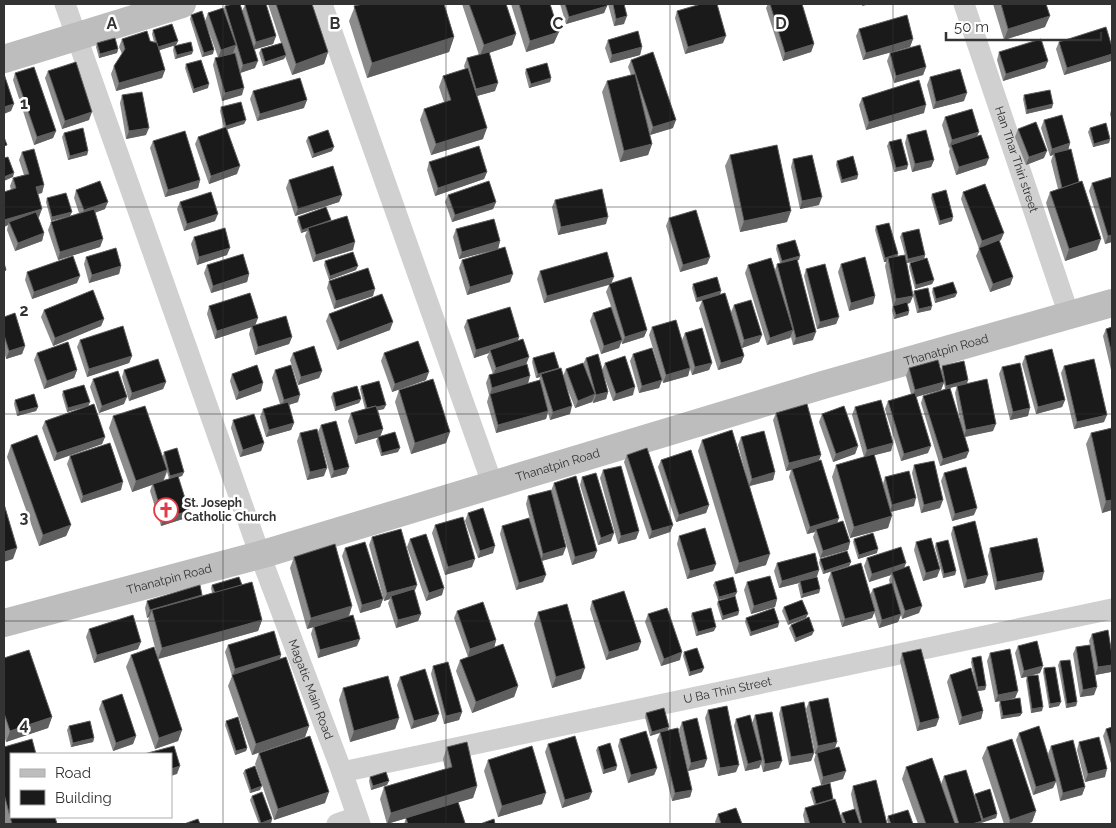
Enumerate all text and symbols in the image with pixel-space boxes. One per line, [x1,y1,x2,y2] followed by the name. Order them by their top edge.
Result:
[946,10,1101,42] scale bar
[107,14,118,33] text: A
[330,14,341,33] text: B
[553,14,564,33] text: C
[775,14,787,33] text: D
[954,18,989,36] text: 50 m
[20,94,28,113] text: 1
[992,104,1041,214] street label: Han Thar Thiri street
[19,301,29,320] text: 2
[902,331,990,369] street label: Thanatpin Road
[514,446,602,484] street label: Thanatpin Road
[184,496,276,524] place label: St. Joseph Catholic Church
[153,497,179,523] church icon: St. Joseph Catholic Church
[20,508,29,527] text: 3
[125,561,213,597] street label: Thanatpin Road
[285,637,336,741] street label: Magatic Main Road
[682,674,773,707] street label: U Ba Thin Street
[19,715,29,734] text: 4
[10,753,172,818] legend
[55,764,91,782] text: Road
[55,789,112,807] text: Building

